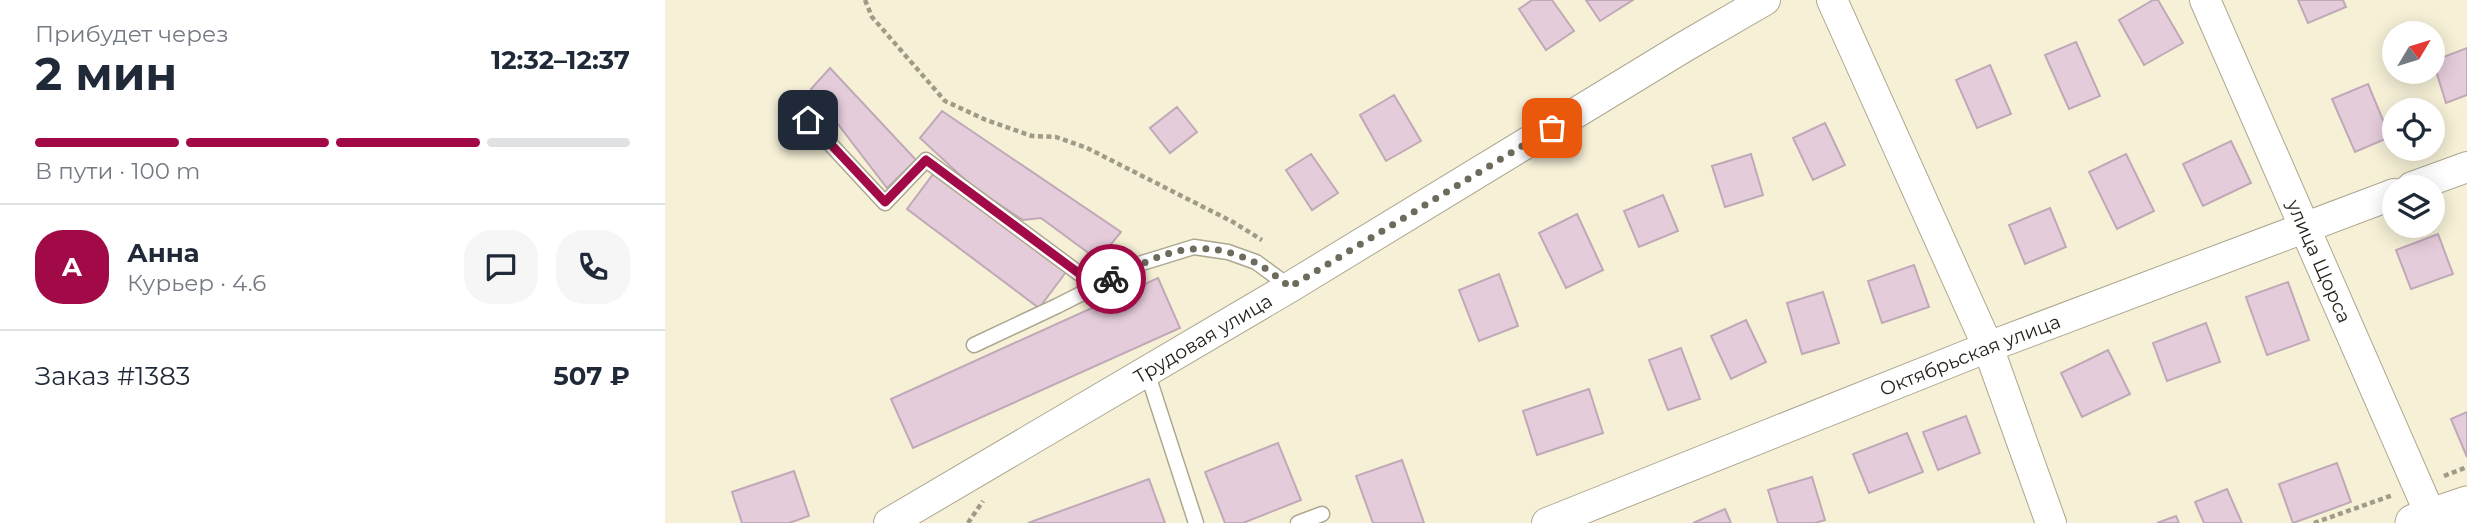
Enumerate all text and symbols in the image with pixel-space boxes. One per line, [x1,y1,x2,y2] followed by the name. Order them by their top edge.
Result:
[35,20,229,48] text: Прибудет через
[2382,21,2445,84] north arrow
[2382,21,2445,238] map controls
[491,44,630,76] text: 12:32–12:37
[35,45,177,102] text: 2 мин
[778,90,838,150] pin
[1522,98,1582,158] pin
[2382,98,2445,161] button: locate
[789,101,827,139] icon: home
[1533,109,1571,147] icon: bag
[35,157,200,185] text: В пути · 100 m
[2382,175,2445,238] button: layers
[2282,195,2356,326] street label: улица Щорса
[464,230,538,304] button: chat
[556,230,630,304] button: phone
[127,237,200,269] text: Анна
[1076,244,1146,314] courier
[62,251,82,283] text: А
[1092,260,1130,298] icon: bike
[127,269,266,297] text: Курьер · 4.6
[1129,289,1276,388] street label: Трудовая улица
[1876,309,2063,401] street label: Октябрьская улица
[35,360,190,392] text: Заказ #1383
[553,360,630,392] text: 507 ₽

